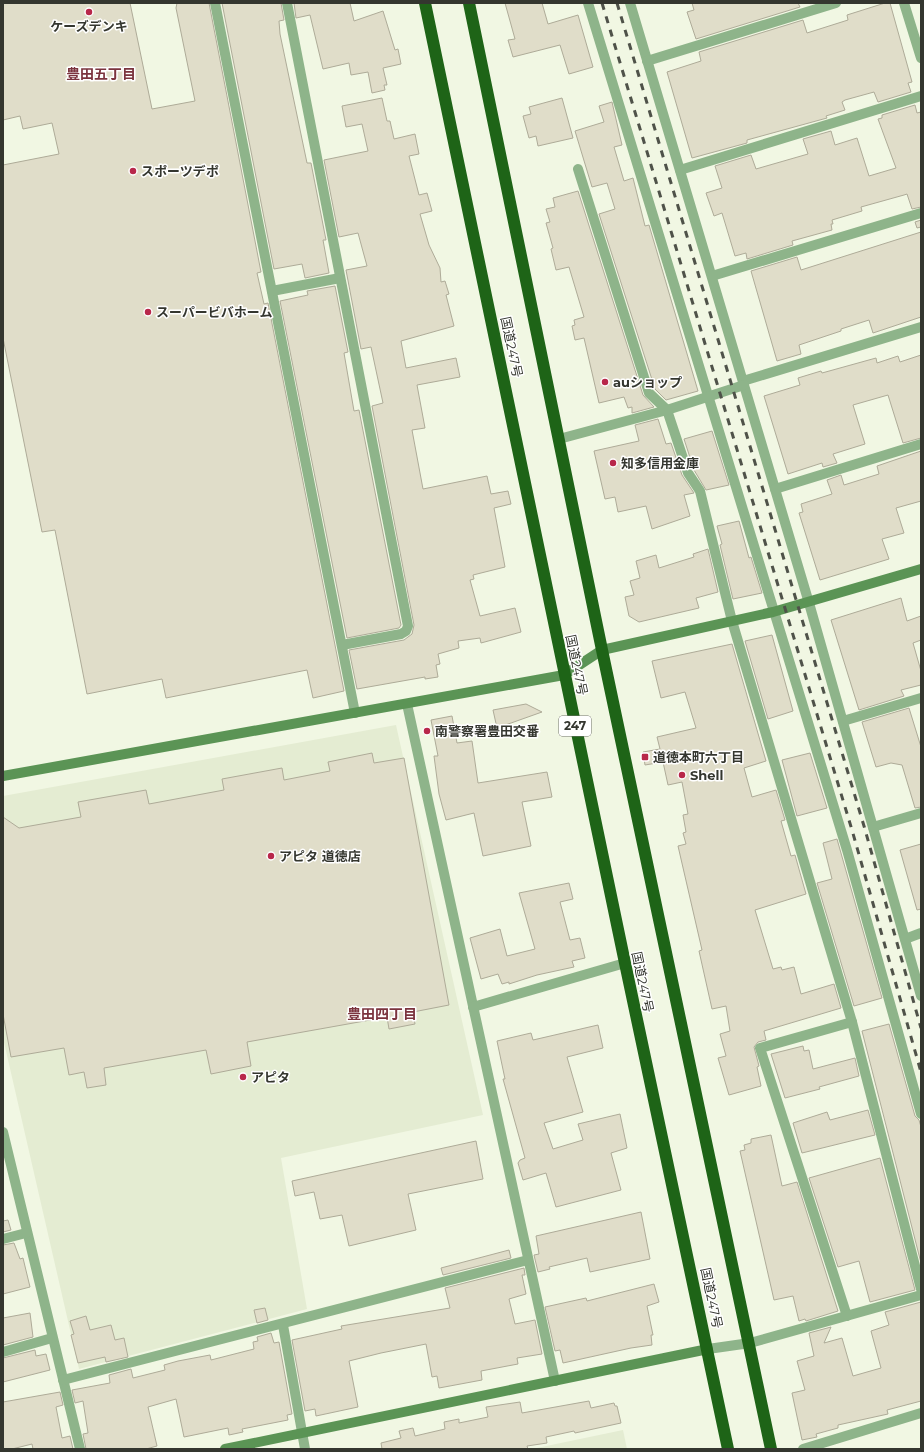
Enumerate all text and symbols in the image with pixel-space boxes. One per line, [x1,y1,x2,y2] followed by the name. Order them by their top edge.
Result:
[84,7,94,17] marker: ケーズデンキ
[50,18,128,34] place label: ケーズデンキ
[66,65,136,83] district label: 豊田五丁目
[141,163,219,179] place label: スポーツデポ
[128,166,138,176] marker: スポーツデポ
[156,304,272,320] place label: スーパービバホーム
[143,307,153,317] marker: スーパービバホーム
[498,315,526,379] street label: 国道247号
[613,374,682,390] place label: auショップ
[600,377,610,387] marker: auショップ
[621,455,699,471] place label: 知多信用金庫
[608,458,618,468] marker: 知多信用金庫
[563,633,591,697] street label: 国道247号
[559,716,591,736] road number: 247
[435,723,539,739] place label: 南警察署豊田交番
[422,726,432,736] marker: 南警察署豊田交番
[653,749,744,765] place label: 道徳本町六丁目
[640,752,650,762] marker: 道徳本町六丁目
[690,767,723,783] place label: Shell
[677,770,687,780] marker: Shell
[279,848,361,864] place label: アピタ 道徳店
[266,851,276,861] marker: アピタ 道徳店
[629,950,657,1014] street label: 国道247号
[347,1005,417,1023] district label: 豊田四丁目
[251,1069,290,1085] place label: アピタ
[238,1072,248,1082] marker: アピタ
[698,1266,726,1330] street label: 国道247号

